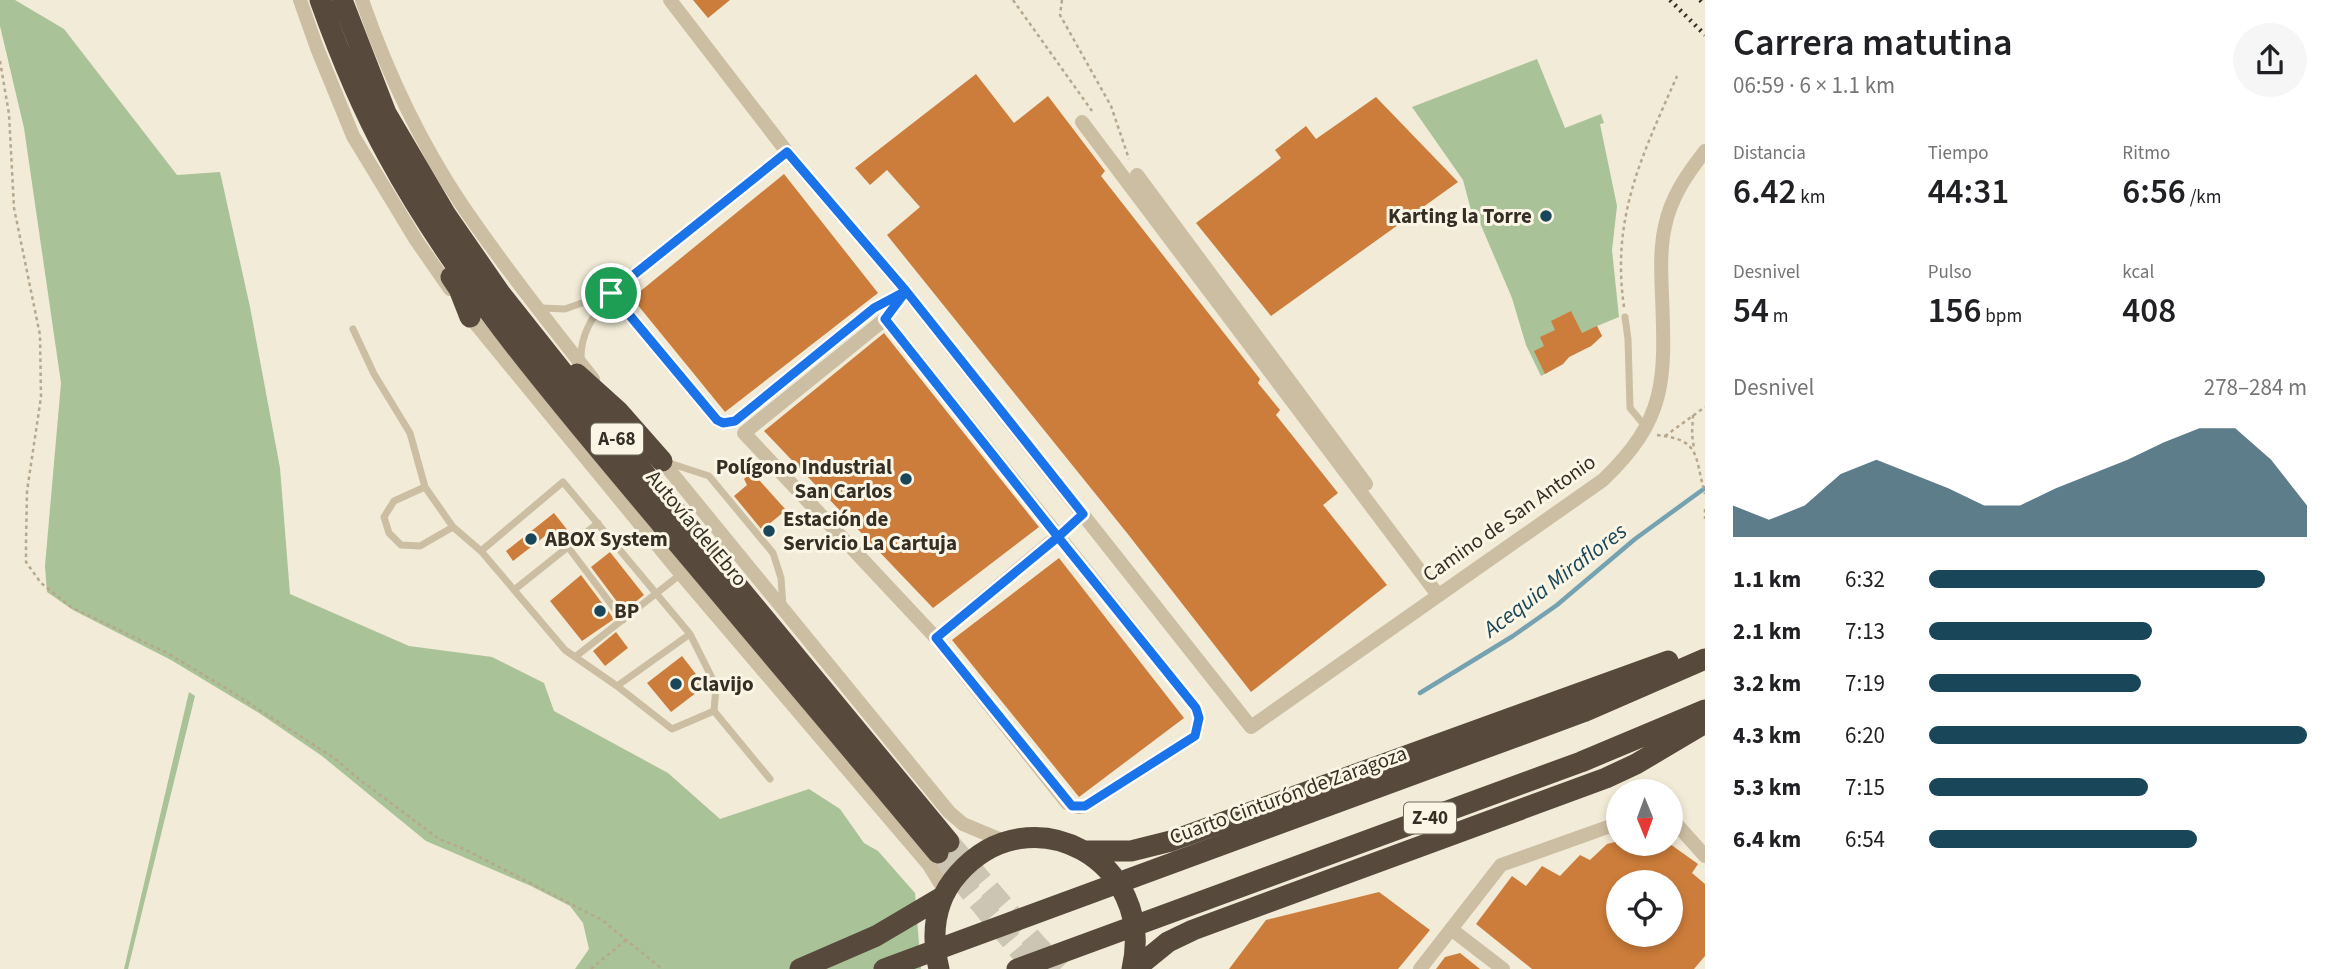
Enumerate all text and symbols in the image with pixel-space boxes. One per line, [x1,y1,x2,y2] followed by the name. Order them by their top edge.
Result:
[1733,16,2013,70] text: Carrera matutina
[2233,23,2307,97] button: share
[1733,69,1895,102] text: 06:59 · 6 × 1.1 km
[1733,140,1806,167] text: Distancia
[1928,140,1989,167] text: Tiempo
[2122,140,2170,167] text: Ritmo
[1733,167,1797,217] text: 6.42
[1928,167,2009,217] text: 44:31
[2122,167,2186,217] text: 6:56
[1797,184,1825,211] text: km
[2186,184,2221,211] text: /km
[1388,201,1532,231] place label: Karting la Torre
[1538,208,1554,224] marker: Karting la Torre
[1733,259,1800,286] text: Desnivel
[1928,259,1972,286] text: Pulso
[2122,259,2154,286] text: kcal
[581,263,641,323] pin
[592,274,630,312] icon: arrive
[1733,286,1769,336] text: 54
[1928,286,1982,336] text: 156
[2122,286,2176,336] text: 408
[1769,303,1788,330] text: m
[1982,303,2022,330] text: bpm
[1733,371,1814,404] text: Desnivel
[2204,371,2307,404] text: 278–284 m
[591,424,643,454] road number: A-68
[1416,447,1602,589] street label: Camino de San Antonio
[716,452,892,506] place label: Polígono Industrial San Carlos
[639,463,755,593] street label: Autovía del Ebro
[898,471,914,487] marker: Polígono Industrial San Carlos
[783,504,957,558] place label: Estación de Servicio La Cartuja
[1474,515,1634,646] water label: Acequia Miraflores
[761,523,777,539] marker: Estación de Servicio La Cartuja
[544,524,668,554] place label: ABOX System
[523,531,539,547] marker: ABOX System
[1733,563,1801,596] text: 1.1 km
[1845,563,1885,596] text: 6:32
[614,596,639,626] place label: BP
[592,603,608,619] marker: BP
[1733,615,1801,648] text: 2.1 km
[1845,615,1885,648] text: 7:13
[1733,667,1801,700] text: 3.2 km
[1845,667,1885,700] text: 7:19
[690,669,754,699] place label: Clavijo
[668,676,684,692] marker: Clavijo
[1733,719,1801,752] text: 4.3 km
[1845,719,1885,752] text: 6:20
[1165,738,1411,852] street label: Cuarto Cinturón de Zaragoza
[1733,771,1801,804] text: 5.3 km
[1845,771,1885,804] text: 7:15
[1606,779,1684,856] north arrow
[1606,779,1683,947] map controls
[1404,803,1456,834] road number: Z-40
[1733,823,1801,856] text: 6.4 km
[1845,823,1885,856] text: 6:54
[1606,870,1683,947] button: locate

